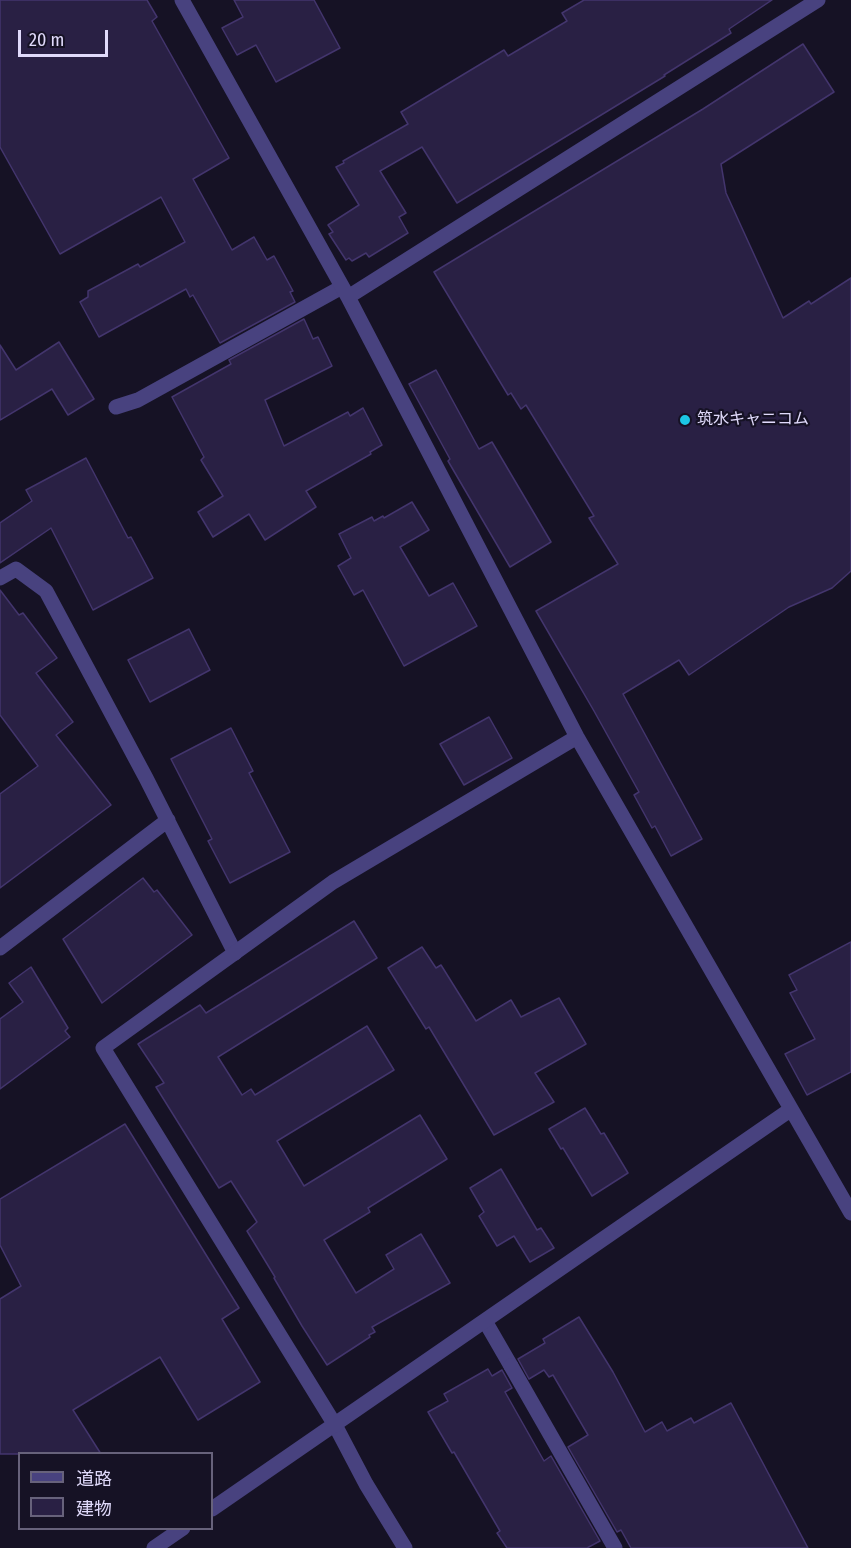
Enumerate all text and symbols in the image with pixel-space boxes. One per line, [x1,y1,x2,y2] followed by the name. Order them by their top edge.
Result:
[21,18,111,56] scale bar
[29,29,64,51] text: 20 m
[697,410,809,430] place label: 筑水キャニコム
[678,413,692,427] marker: 筑水キャニコム
[18,1452,213,1530] legend
[76,1468,112,1490] text: 道路
[76,1498,112,1520] text: 建物

